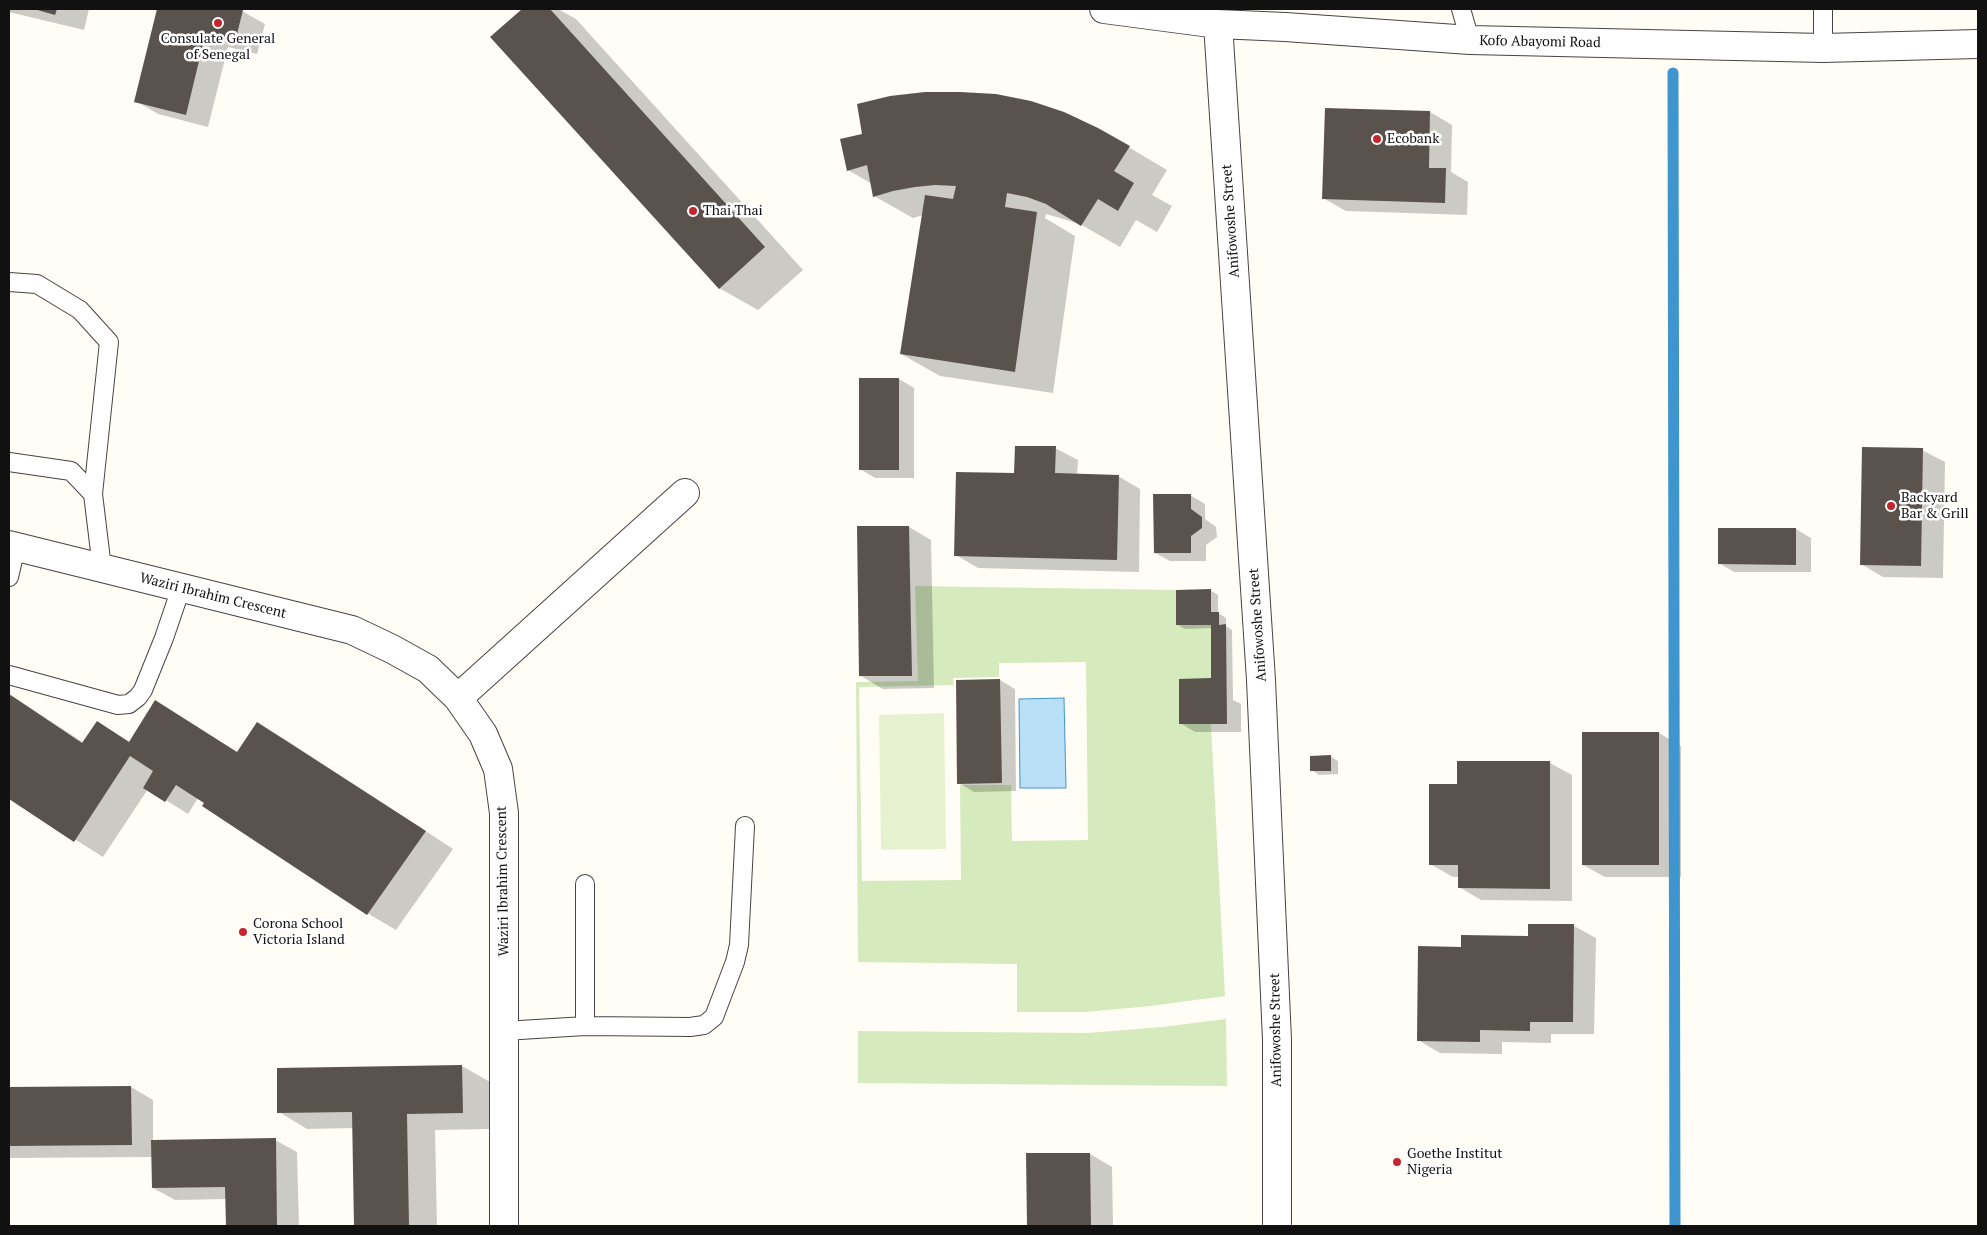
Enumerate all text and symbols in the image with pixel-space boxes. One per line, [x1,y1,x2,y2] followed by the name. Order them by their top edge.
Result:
[212,17,224,29] marker: Consulate General of Senegal
[161,31,275,64] place label: Consulate General of Senegal
[1479,33,1601,51] street label: Kofo Abayomi Road
[1387,131,1439,147] place label: Ecobank
[1371,133,1383,145] marker: Ecobank
[1219,164,1243,278] street label: Anifowoshe Street
[703,203,763,219] place label: Thai Thai
[687,205,699,217] marker: Thai Thai
[1901,490,1969,522] place label: Backyard Bar & Grill
[1885,500,1897,512] marker: Backyard Bar & Grill
[1246,568,1270,682] street label: Anifowoshe Street
[138,570,288,622] street label: Waziri Ibrahim Crescent
[493,806,513,956] street label: Waziri Ibrahim Crescent
[253,916,345,949] place label: Corona School Victoria Island
[237,926,249,938] marker: Corona School Victoria Island
[1267,973,1285,1087] street label: Anifowoshe Street
[1407,1146,1502,1178] place label: Goethe Institut Nigeria
[1391,1156,1403,1168] marker: Goethe Institut Nigeria

